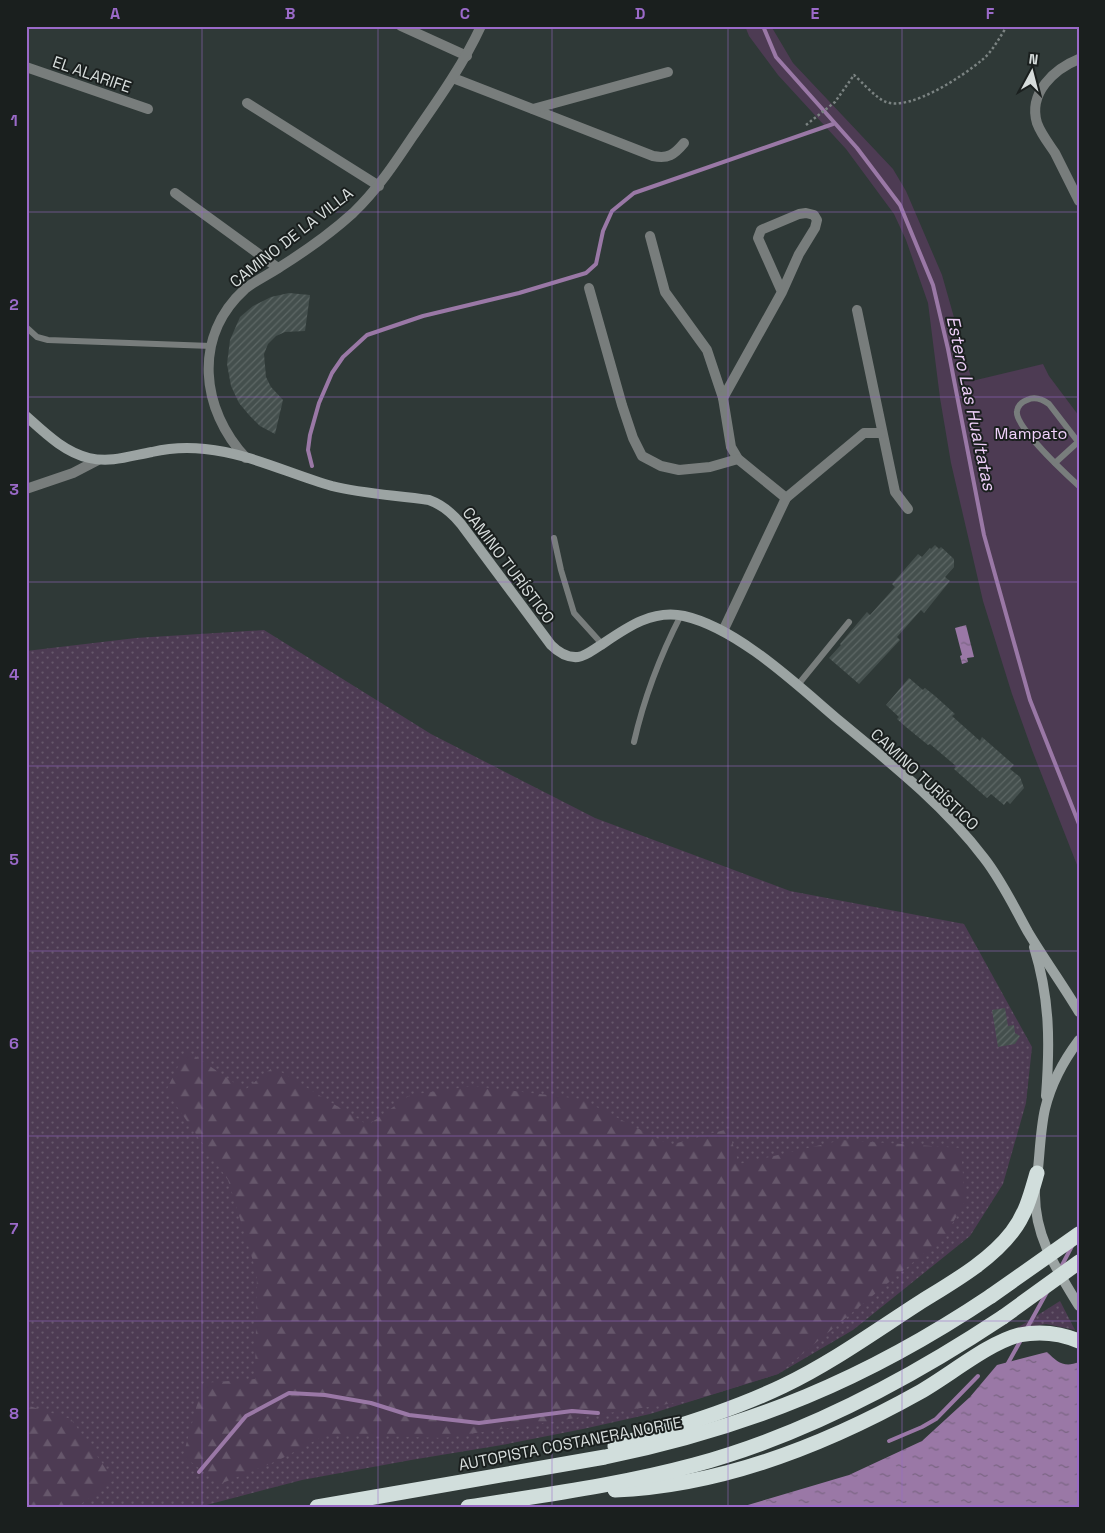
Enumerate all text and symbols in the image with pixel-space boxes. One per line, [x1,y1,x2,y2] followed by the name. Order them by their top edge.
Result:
[110,3,120,24] text: A
[285,3,295,24] text: B
[460,3,470,24] text: C
[635,3,645,24] text: D
[811,3,820,24] text: E
[986,3,995,24] text: F
[1008,48,1058,98] north arrow
[1028,50,1039,69] text: N
[50,51,134,98] street label: EL ALARIFE
[10,110,18,131] text: 1
[225,183,357,292] street label: CAMINO DE LA VILLA
[9,294,19,315] text: 2
[942,313,1001,493] water label: Estero Las Hualtatas
[995,423,1067,444] park label: Mampato
[9,479,19,500] text: 3
[458,503,559,628] street label: CAMINO TURÍSTICO
[9,664,19,685] text: 4
[866,724,983,835] street label: CAMINO TURÍSTICO
[9,849,19,870] text: 5
[9,1033,19,1054] text: 6
[10,1218,19,1239] text: 7
[9,1403,19,1424] text: 8
[457,1412,684,1475] street label: AUTOPISTA COSTANERA NORTE

